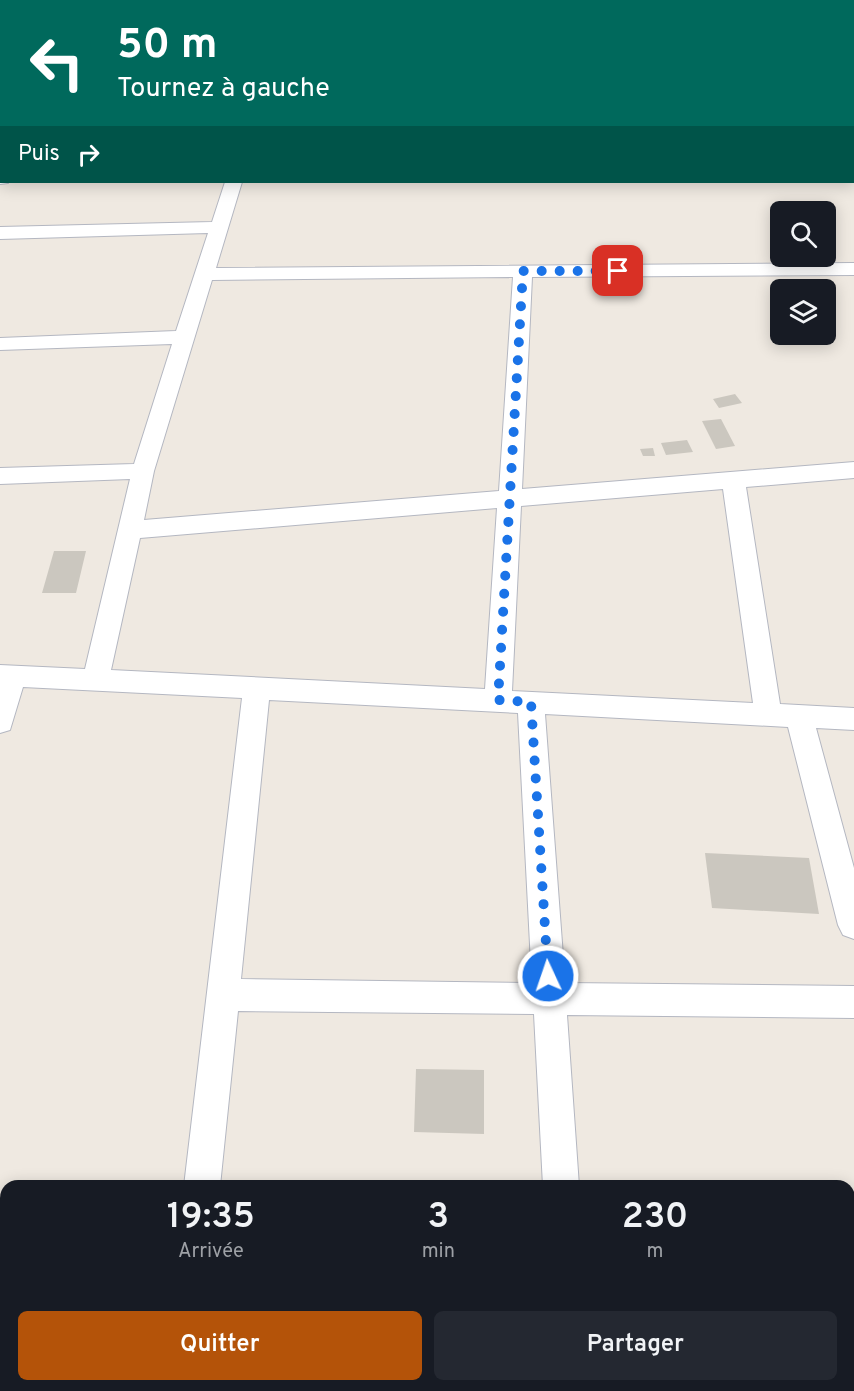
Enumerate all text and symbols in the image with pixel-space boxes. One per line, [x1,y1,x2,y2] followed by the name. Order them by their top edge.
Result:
[117,20,218,73] text: 50 m
[18,24,96,102] icon: left
[117,72,330,106] text: Tournez à gauche
[72,138,105,171] icon: right
[18,141,60,168] text: Puis
[770,201,836,345] map controls
[770,201,836,267] button: search
[592,245,643,296] pin
[601,254,634,287] icon: arrive
[770,279,836,345] button: layers
[516,944,580,1008] position arrow
[167,1195,255,1241] text: 19:35
[427,1195,449,1241] text: 3
[622,1195,688,1241] text: 230
[178,1239,244,1265] text: Arrivée
[422,1239,455,1265] text: min
[646,1239,663,1265] text: m
[18,1311,422,1380] button: Quitter
[434,1311,837,1380] button: Partager

